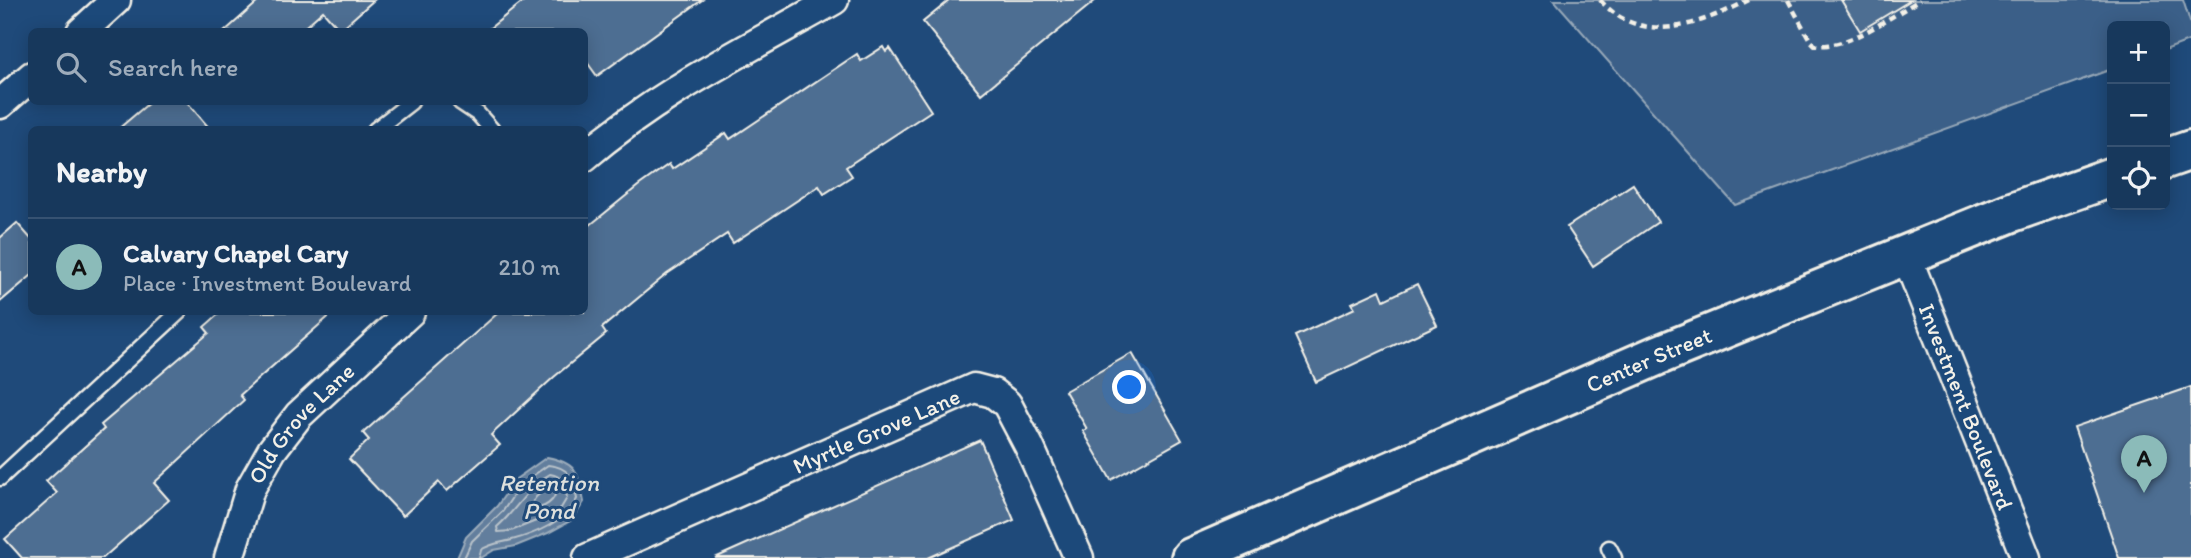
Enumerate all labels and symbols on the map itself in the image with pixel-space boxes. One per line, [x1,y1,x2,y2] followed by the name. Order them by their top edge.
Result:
[1913,299,2019,514] street label: Investment Boulevard
[1582,321,1716,399] street label: Center Street
[242,357,360,489] street label: Old Grove Lane
[1112,370,1146,404] your location
[788,382,964,480] street label: Myrtle Grove Lane
[2121,435,2167,493] pin: A
[499,468,599,525] water label: Retention Pond

